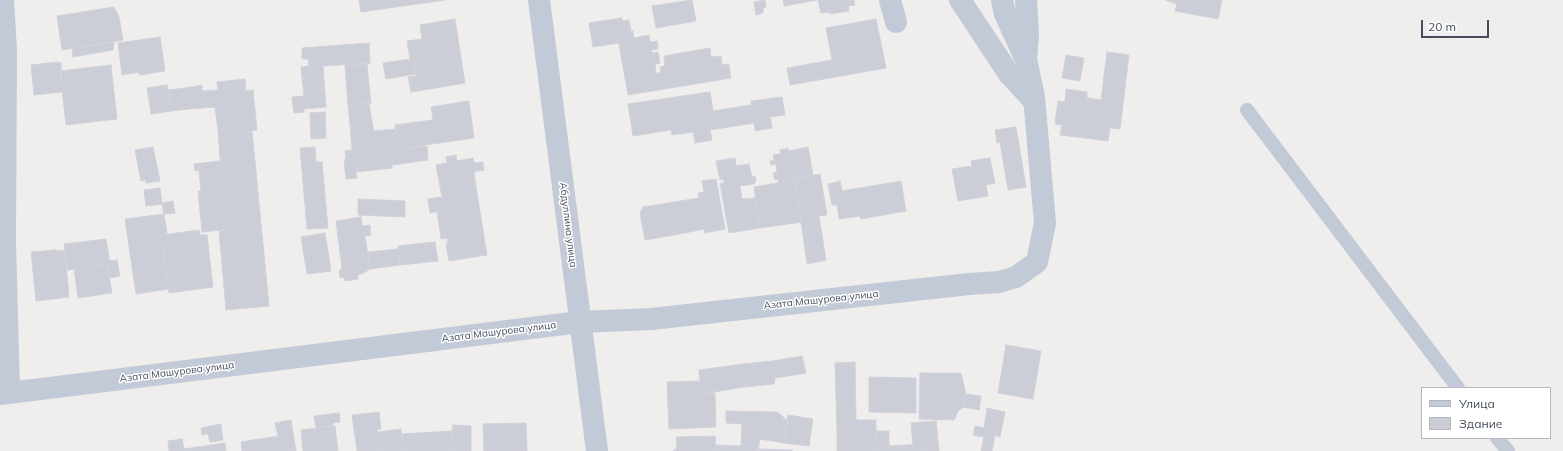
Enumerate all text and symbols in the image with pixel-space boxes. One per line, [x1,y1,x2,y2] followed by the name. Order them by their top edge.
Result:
[1423,12,1491,38] scale bar
[1428,19,1456,34] text: 20 m
[557,182,579,268] street label: Абдуллина улица
[763,288,879,312] street label: Азата Машурова улица
[441,319,557,345] street label: Азата Машурова улица
[119,359,235,385] street label: Азата Машурова улица
[1421,387,1551,439] legend
[1459,396,1495,411] text: Улица
[1459,416,1502,431] text: Здание

